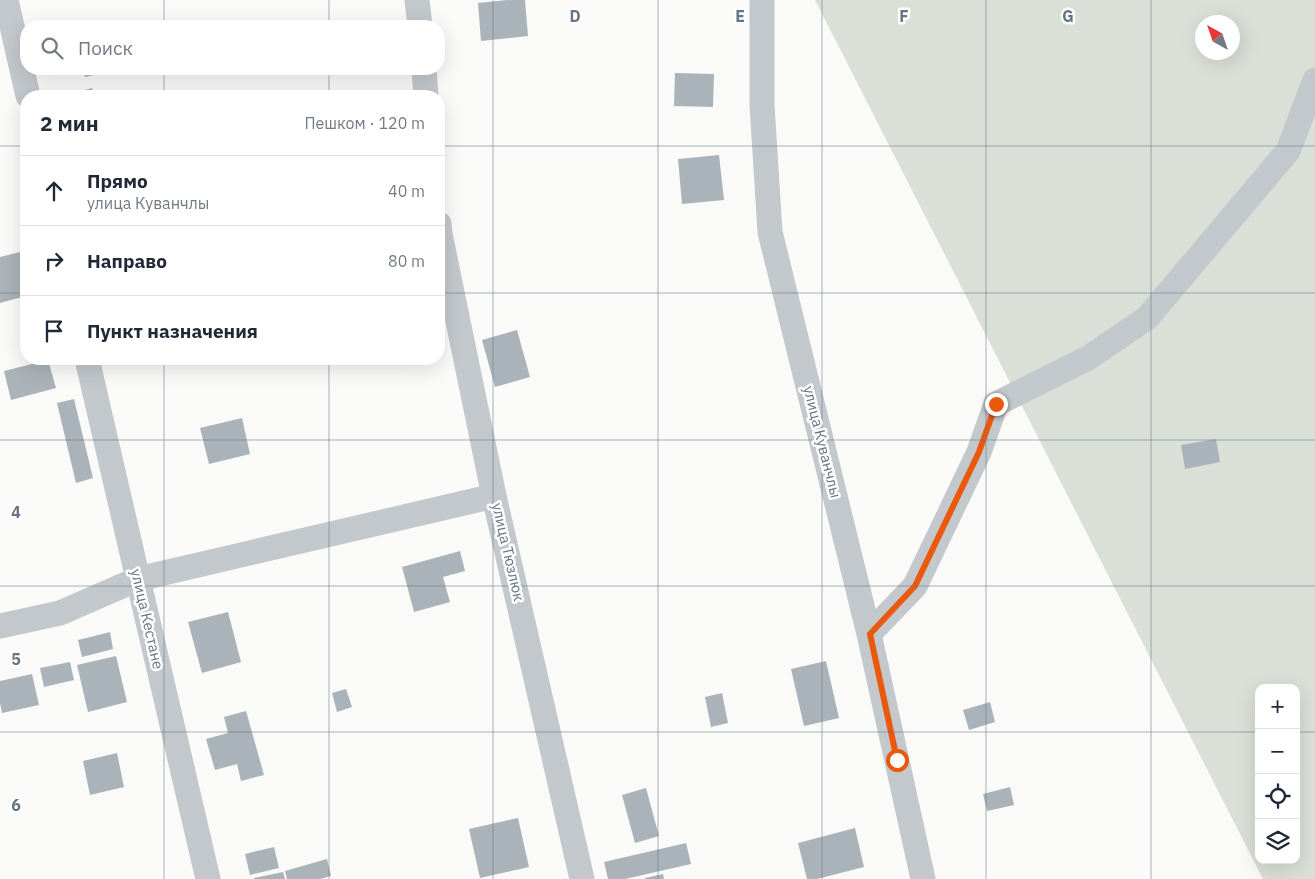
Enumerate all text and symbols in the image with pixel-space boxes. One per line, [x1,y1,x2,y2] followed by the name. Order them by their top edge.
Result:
[569,6,581,26] text: D
[735,6,745,26] text: E
[899,6,909,26] text: F
[1062,6,1074,26] text: G
[1195,15,1240,60] north arrow
[20,20,445,75] search box
[38,34,66,62] icon: search
[78,36,133,60] text: Поиск
[40,109,99,137] text: 2 мин
[304,113,425,133] text: Пешком · 120 m
[87,169,148,193] text: Прямо
[40,177,68,205] icon: ahead
[388,181,425,201] text: 40 m
[87,193,209,213] text: улица Куванчлы
[40,247,68,275] icon: right
[87,249,167,273] text: Направо
[388,251,425,271] text: 80 m
[40,317,68,345] icon: arrive
[87,319,258,343] text: Пункт назначения
[799,384,846,500] street label: улица Куванчлы
[985,393,1008,416] route end
[488,501,529,603] street label: улица Тюзлюк
[11,502,21,522] text: 4
[127,567,168,671] street label: улица Кестане
[11,649,21,669] text: 5
[1255,684,1300,864] map controls
[1255,684,1300,729] button: +
[1255,729,1300,774] button: −
[886,749,909,772] route start
[1255,774,1300,819] button: locate
[11,795,21,815] text: 6
[1255,819,1300,864] button: layers

